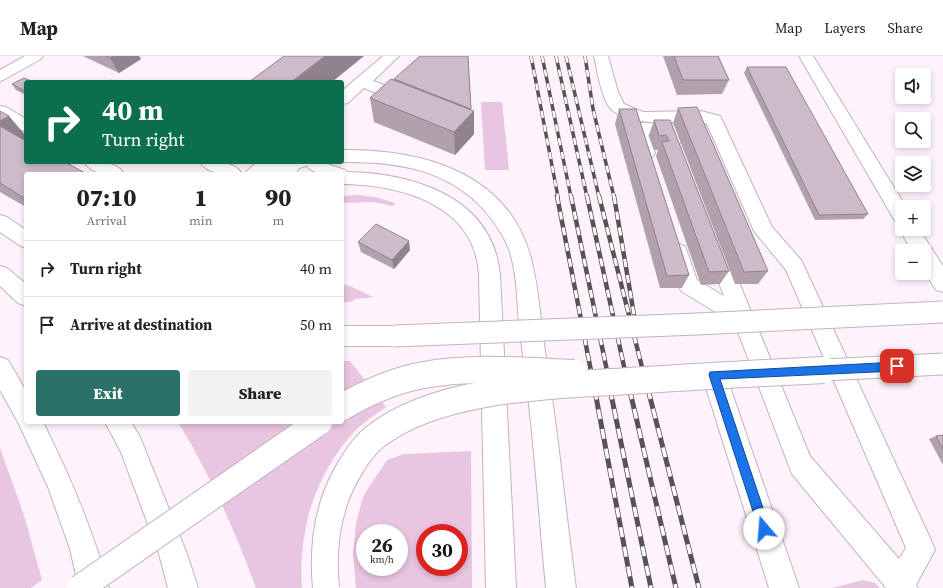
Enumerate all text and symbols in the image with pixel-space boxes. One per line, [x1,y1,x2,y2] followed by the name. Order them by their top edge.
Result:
[20,15,58,41] text: Map
[775,18,802,38] text: Map
[824,18,866,38] text: Layers
[888,18,923,38] text: Share
[895,68,931,280] map controls
[895,68,931,104] button: sound
[102,91,164,129] text: 40 m
[36,96,88,148] icon: right
[895,112,931,148] button: search
[102,127,184,152] text: Turn right
[895,156,931,192] button: layers
[76,181,137,214] text: 07:10
[194,181,207,214] text: 1
[265,181,291,214] text: 90
[895,200,931,236] button: +
[86,212,127,229] text: Arrival
[189,212,213,229] text: min
[272,212,284,229] text: m
[895,244,931,280] button: −
[36,258,58,280] icon: right
[70,258,142,279] text: Turn right
[300,258,332,279] text: 40 m
[36,314,58,336] icon: arrive
[70,314,212,335] text: Arrive at destination
[300,314,332,335] text: 50 m
[880,349,914,383] pin
[886,355,908,377] icon: arrive
[36,370,180,416] button: Exit
[188,370,332,416] button: Share
[743,508,785,550] position arrow
[416,524,468,576] speed limit sign: 30
[371,531,393,559] text: 26
[370,553,394,566] text: km/h

